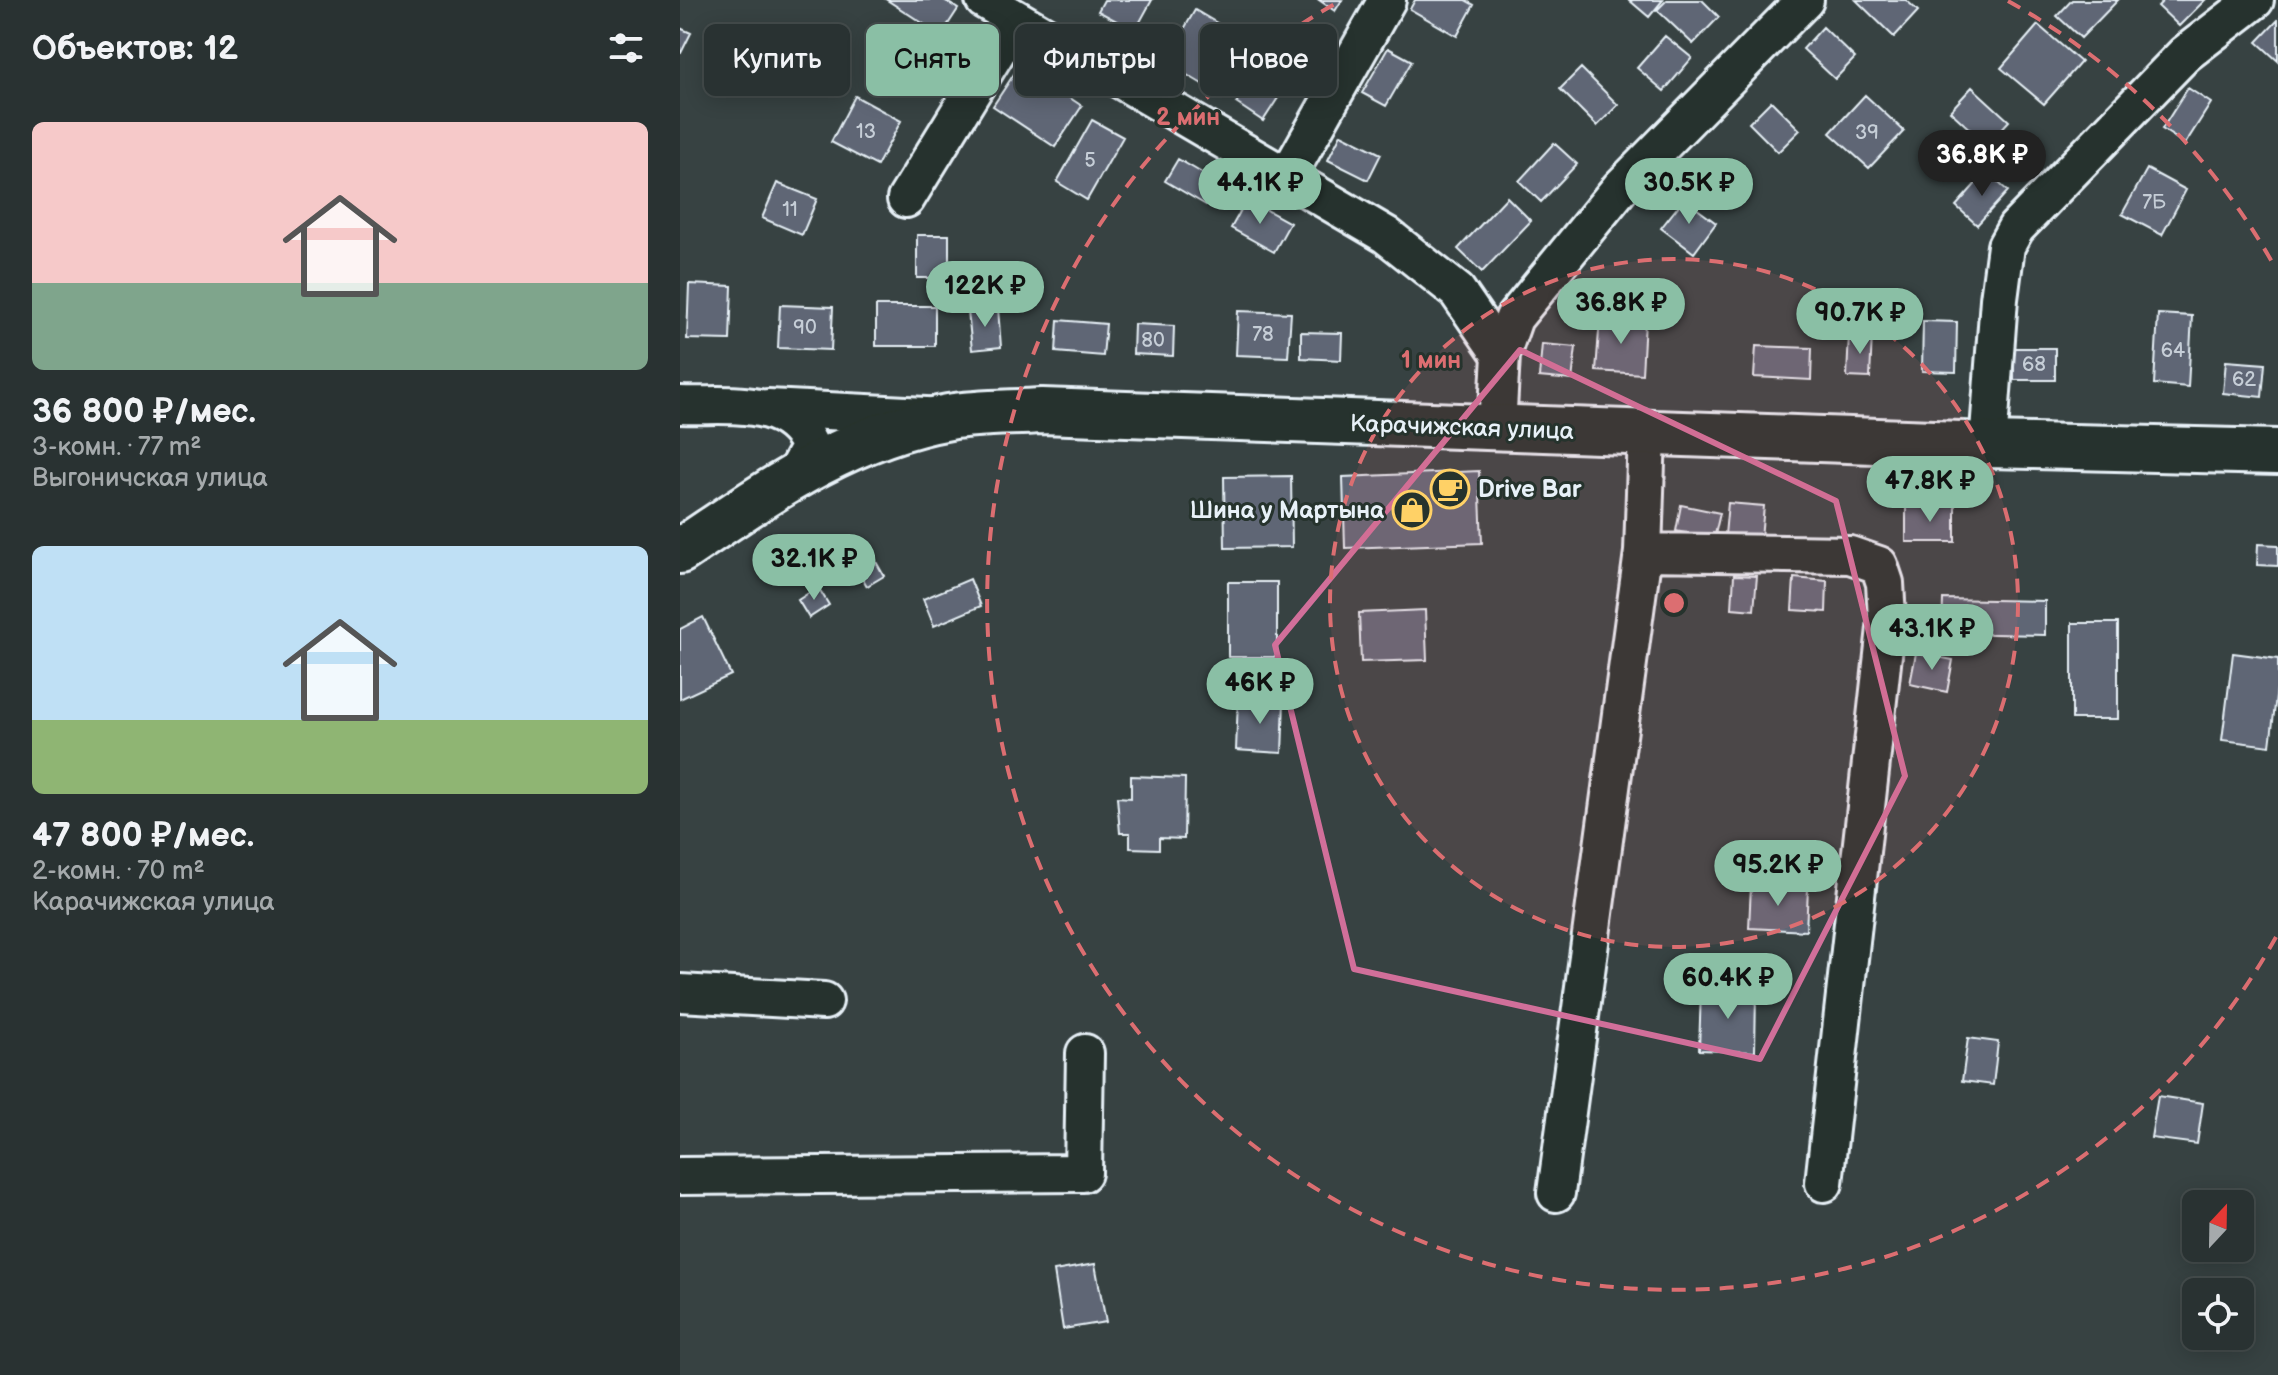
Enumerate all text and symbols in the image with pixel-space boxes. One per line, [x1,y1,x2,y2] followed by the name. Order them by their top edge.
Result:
[704,24,850,96] chip: Купить
[866,24,999,96] chip: Снять
[1015,24,1184,96] chip: Фильтры
[1200,24,1337,96] chip: Новое
[604,26,648,70] icon: filters
[32,28,238,69] text: Объектов: 12
[1156,103,1220,132] text: 2 мин
[856,120,876,144] house number: 13
[1855,121,1879,145] house number: 39
[1908,130,2056,198] pin: 36.8K ₽
[1936,140,2028,171] text: 36.8K ₽
[1084,149,1096,173] house number: 5
[1186,158,1334,226] pin: 44.1K ₽
[1615,158,1763,226] pin: 30.5K ₽
[1216,168,1304,199] text: 44.1K ₽
[1643,168,1735,199] text: 30.5K ₽
[268,174,412,318] icon: home
[2142,191,2166,215] house number: 7Б
[782,198,798,222] house number: 11
[920,261,1050,329] pin: 122K ₽
[944,271,1026,302] text: 122K ₽
[1547,278,1695,346] pin: 36.8K ₽
[1575,288,1667,319] text: 36.8K ₽
[1786,288,1934,356] pin: 90.7K ₽
[1814,298,1906,329] text: 90.7K ₽
[793,316,817,340] house number: 90
[1252,323,1274,347] house number: 78
[1141,329,1165,353] house number: 80
[2161,339,2185,363] house number: 64
[1401,346,1461,375] text: 1 мин
[2022,353,2046,377] house number: 68
[2232,368,2256,392] house number: 62
[32,391,256,432] text: 36 800 ₽/мес.
[1350,409,1574,446] street label: Карачижская улица
[32,432,201,463] text: 3-комн. · 77 m²
[1856,456,2004,524] pin: 47.8K ₽
[32,463,268,494] text: Выгоничская улица
[1885,466,1975,497] text: 47.8K ₽
[1429,468,1471,510] cafe icon: Drive Bar
[1478,475,1582,504] place label: Drive Bar
[1391,489,1433,531] shop icon: Шина у Мартына
[1190,496,1385,525] place label: Шина у Мартына
[740,534,888,602] pin: 32.1K ₽
[770,544,858,575] text: 32.1K ₽
[1660,589,1688,617] centre of rings
[268,598,412,742] icon: home
[1858,604,2006,672] pin: 43.1K ₽
[1889,614,1976,645] text: 43.1K ₽
[1204,658,1316,726] pin: 46K ₽
[1225,668,1295,699] text: 46K ₽
[32,815,254,856] text: 47 800 ₽/мес.
[1704,840,1852,908] pin: 95.2K ₽
[1732,850,1824,881] text: 95.2K ₽
[32,856,205,887] text: 2-комн. · 70 m²
[32,887,275,918] text: Карачижская улица
[1654,953,1802,1021] pin: 60.4K ₽
[1682,963,1774,994] text: 60.4K ₽
[2182,1190,2254,1262] north arrow
[2182,1190,2254,1350] map controls
[2182,1278,2254,1350] button: locate

